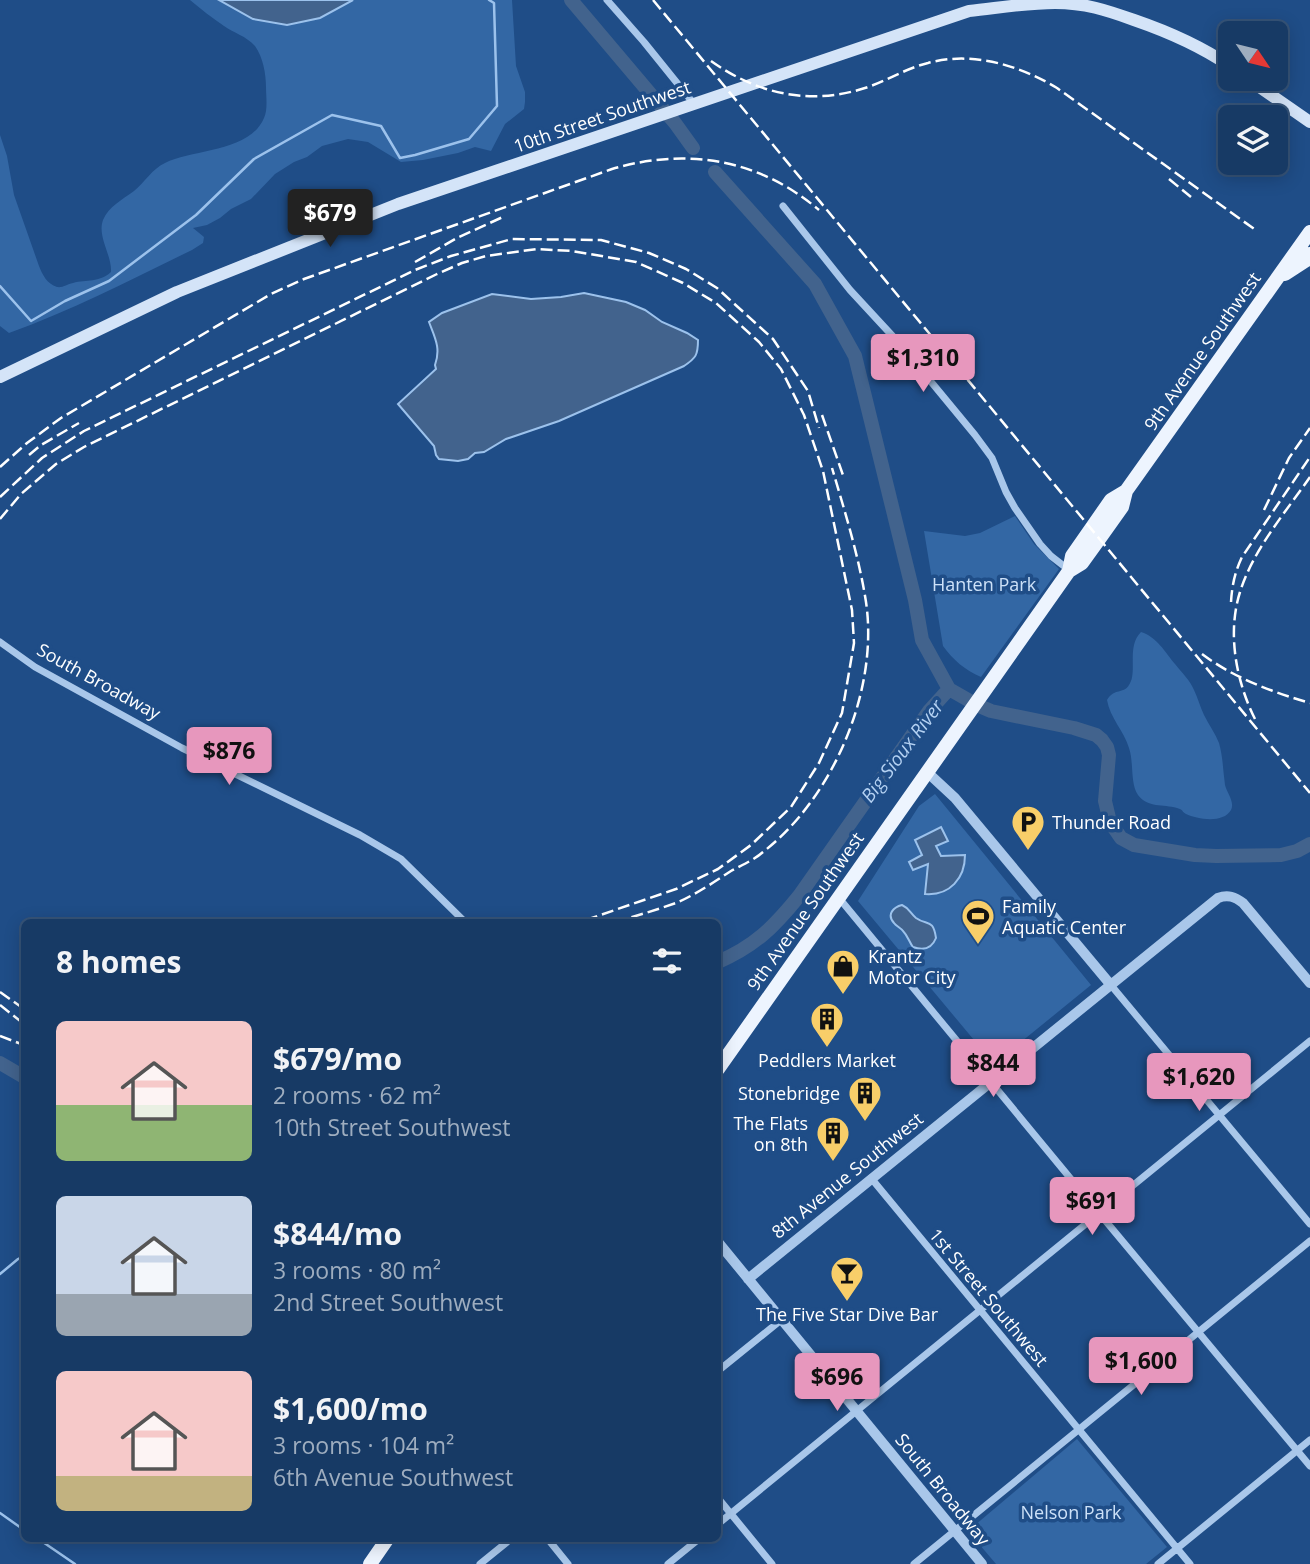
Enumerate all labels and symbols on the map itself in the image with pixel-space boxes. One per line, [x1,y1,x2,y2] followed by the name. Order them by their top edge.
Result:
[1218,21,1288,91] north arrow
[510,74,694,158] street label: 10th Street Southwest
[289,190,371,249] pin: $679
[1138,267,1266,435] street label: 9th Avenue Southwest
[866,334,980,394] pin: $1,310
[932,572,1037,596] park label: Hanten Park
[33,637,166,725] street label: South Broadway
[855,693,950,808] water label: Big Sioux River
[188,728,270,787] pin: $876
[1009,803,1047,852] parking icon: Thunder Road
[1052,810,1171,834] place label: Thunder Road
[741,827,869,995] street label: 9th Avenue Southwest
[1002,894,1127,939] place label: Family Aquatic Center
[959,897,997,946] sports icon: Family Aquatic Center
[868,944,957,989] place label: Krantz Motor City
[824,947,862,996] shop icon: Krantz Motor City
[808,1000,846,1049] building icon: Peddlers Market
[952,1040,1034,1099] pin: $844
[758,1048,896,1072] place label: Peddlers Market
[1142,1054,1256,1113] pin: $1,620
[846,1074,884,1123] building icon: Stonebridge
[738,1081,840,1105] place label: Stonebridge
[766,1107,928,1243] street label: 8th Avenue Southwest
[733,1111,808,1156] place label: The Flats on 8th
[814,1114,852,1163] building icon: The Flats on 8th
[1051,1178,1133,1237] pin: $691
[924,1223,1054,1371] street label: 1st Street Southwest
[828,1254,866,1303] bar icon: The Five Star Dive Bar
[756,1302,939,1326] place label: The Five Star Dive Bar
[1084,1338,1198,1397] pin: $1,600
[796,1354,878,1413] pin: $696
[890,1428,996,1551] street label: South Broadway
[1021,1500,1122,1524] park label: Nelson Park

